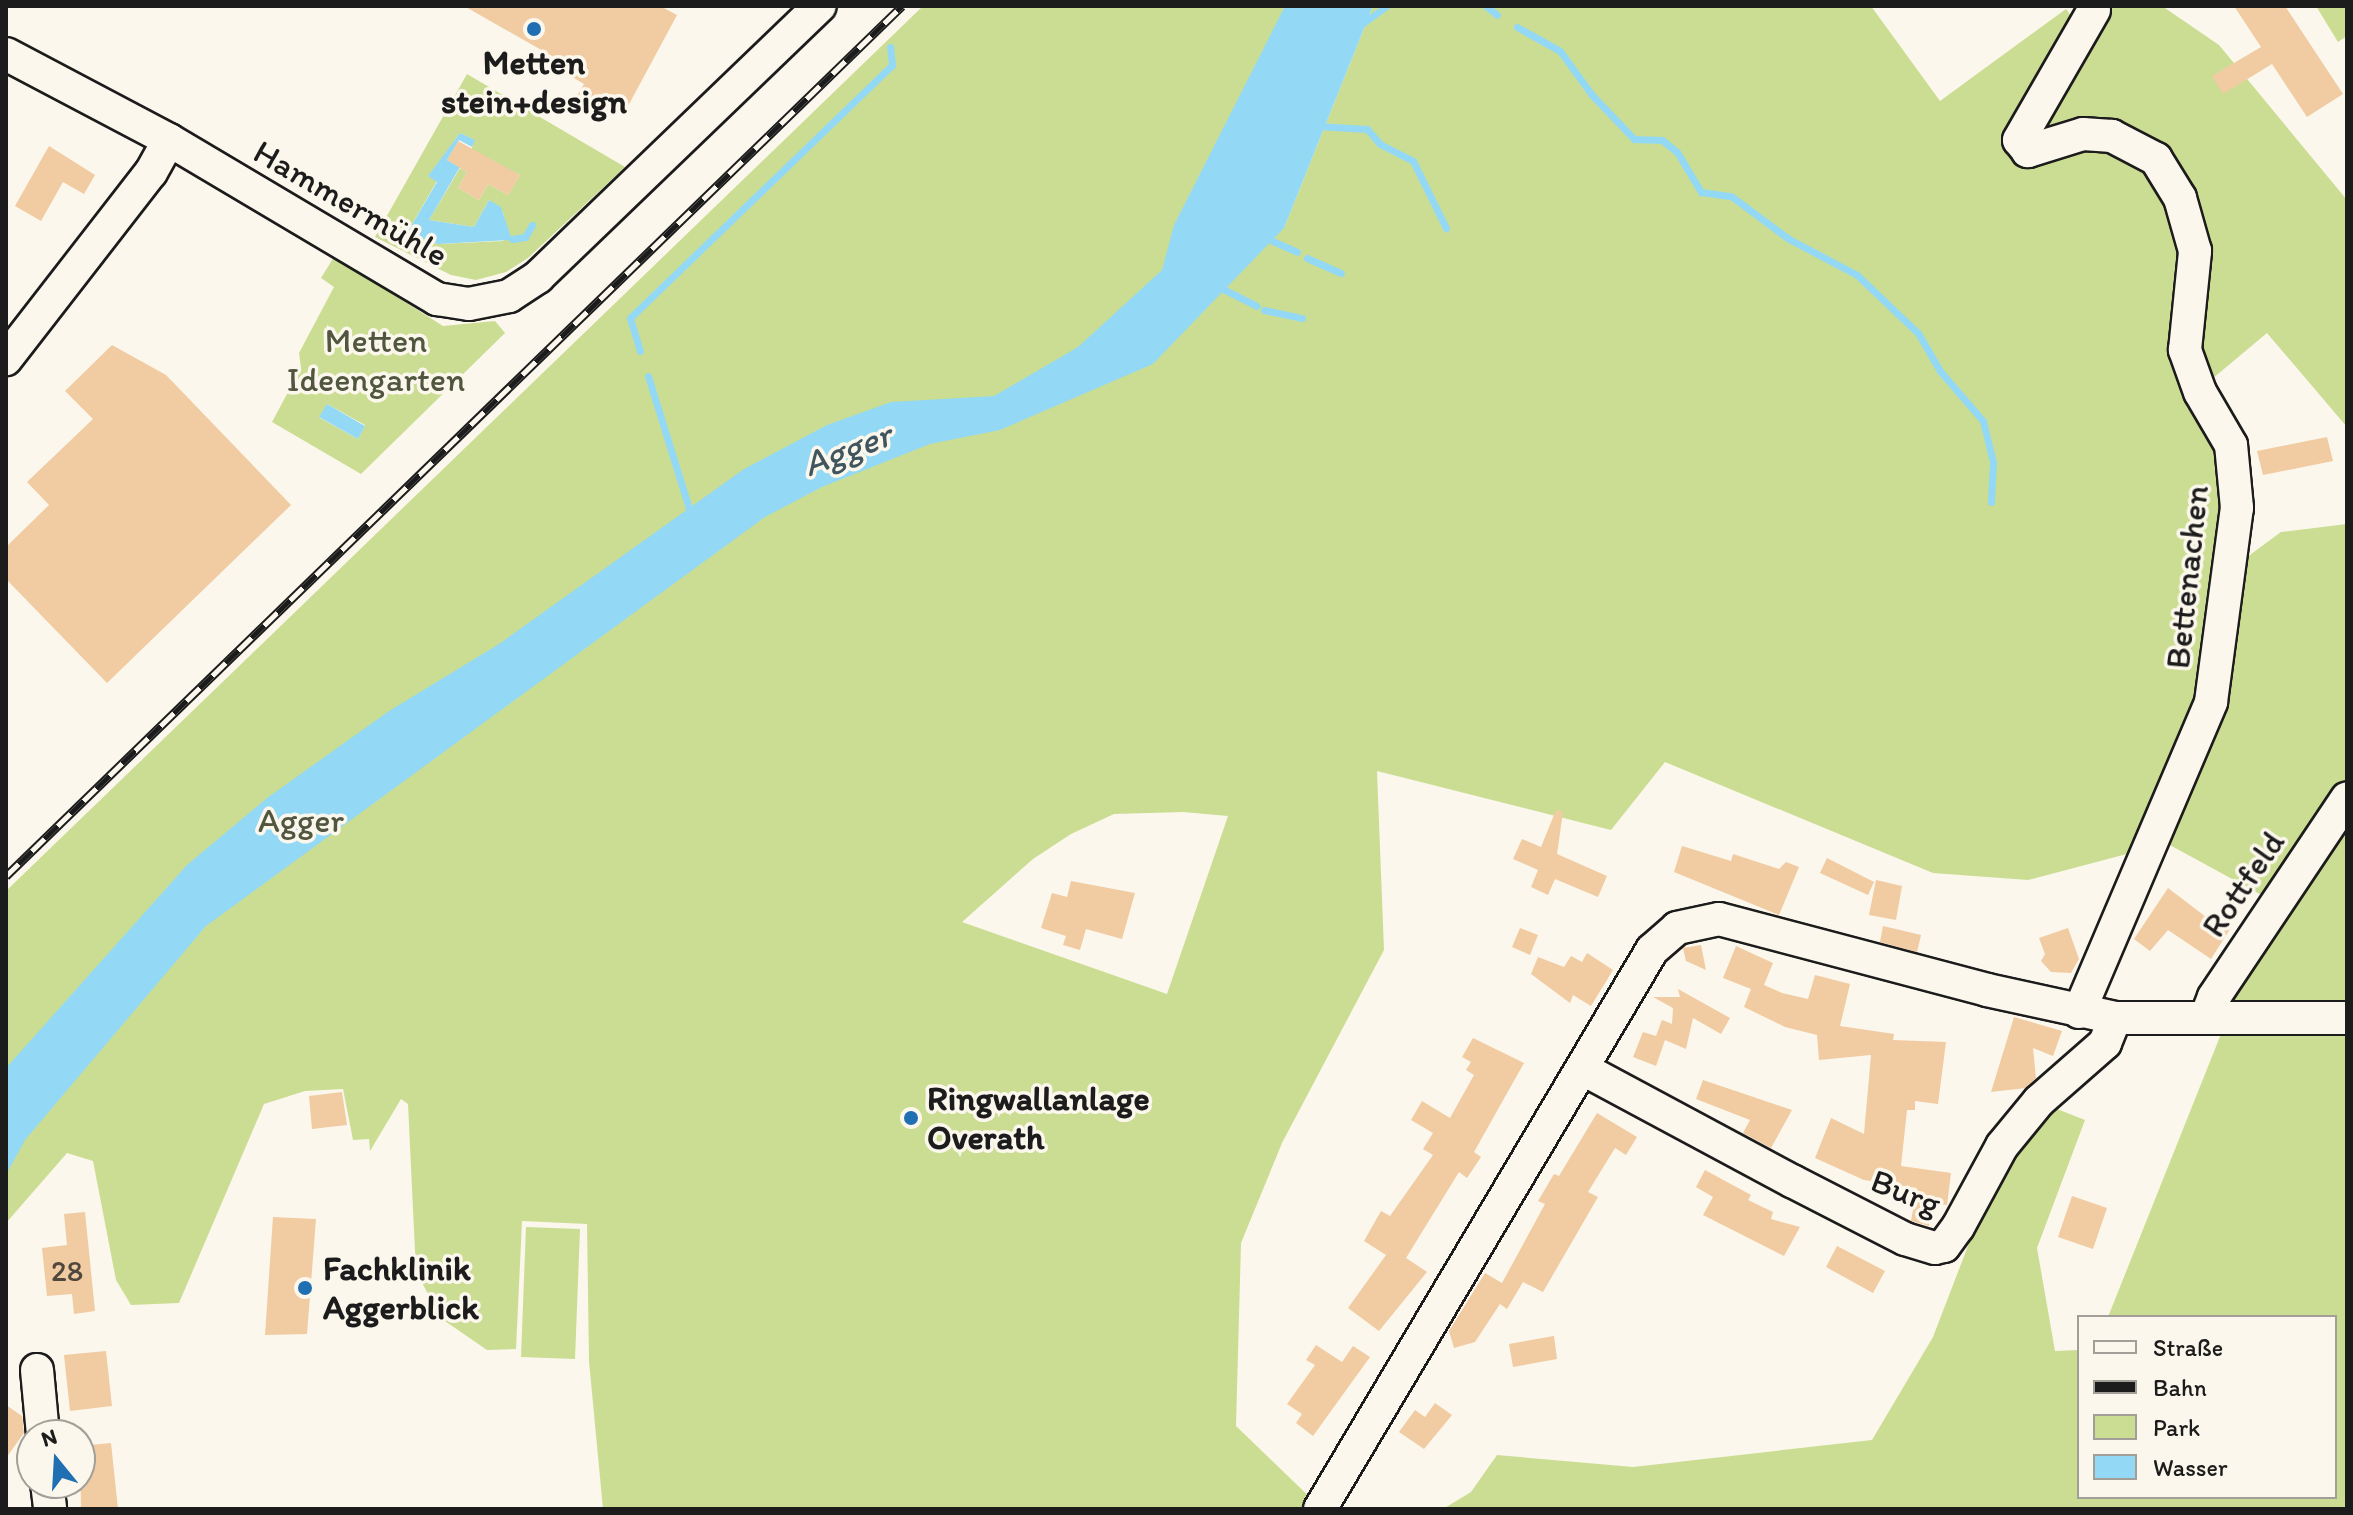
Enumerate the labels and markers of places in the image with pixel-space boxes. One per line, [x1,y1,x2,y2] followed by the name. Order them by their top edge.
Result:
[525,20,543,38] marker: Metten stein+design
[441,42,627,122] place label: Metten stein+design
[927,1078,1150,1158] place label: Ringwallanlage Overath
[902,1109,920,1127] marker: Ringwallanlage Overath
[323,1248,479,1328] place label: Fachklinik Aggerblick
[294,1277,316,1299] marker: Fachklinik Aggerblick

